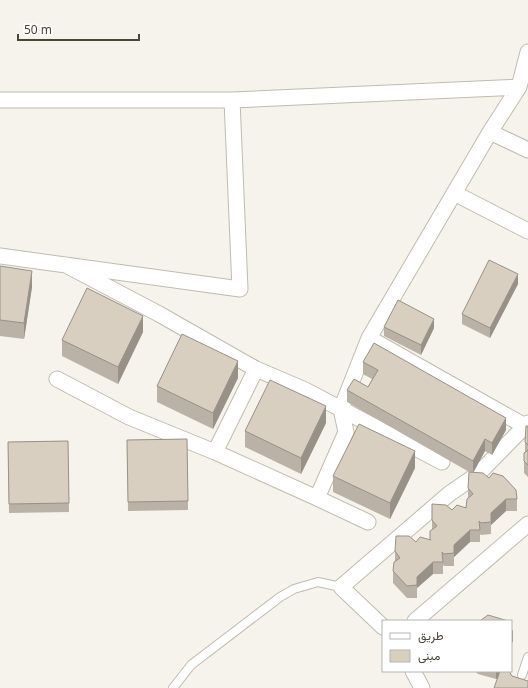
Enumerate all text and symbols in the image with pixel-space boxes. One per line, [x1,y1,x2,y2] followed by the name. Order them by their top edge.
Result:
[18,16,139,42] scale bar
[24,21,52,38] text: 50 m
[382,620,512,672] legend
[418,627,444,644] text: طريق
[418,647,440,664] text: مبنى

